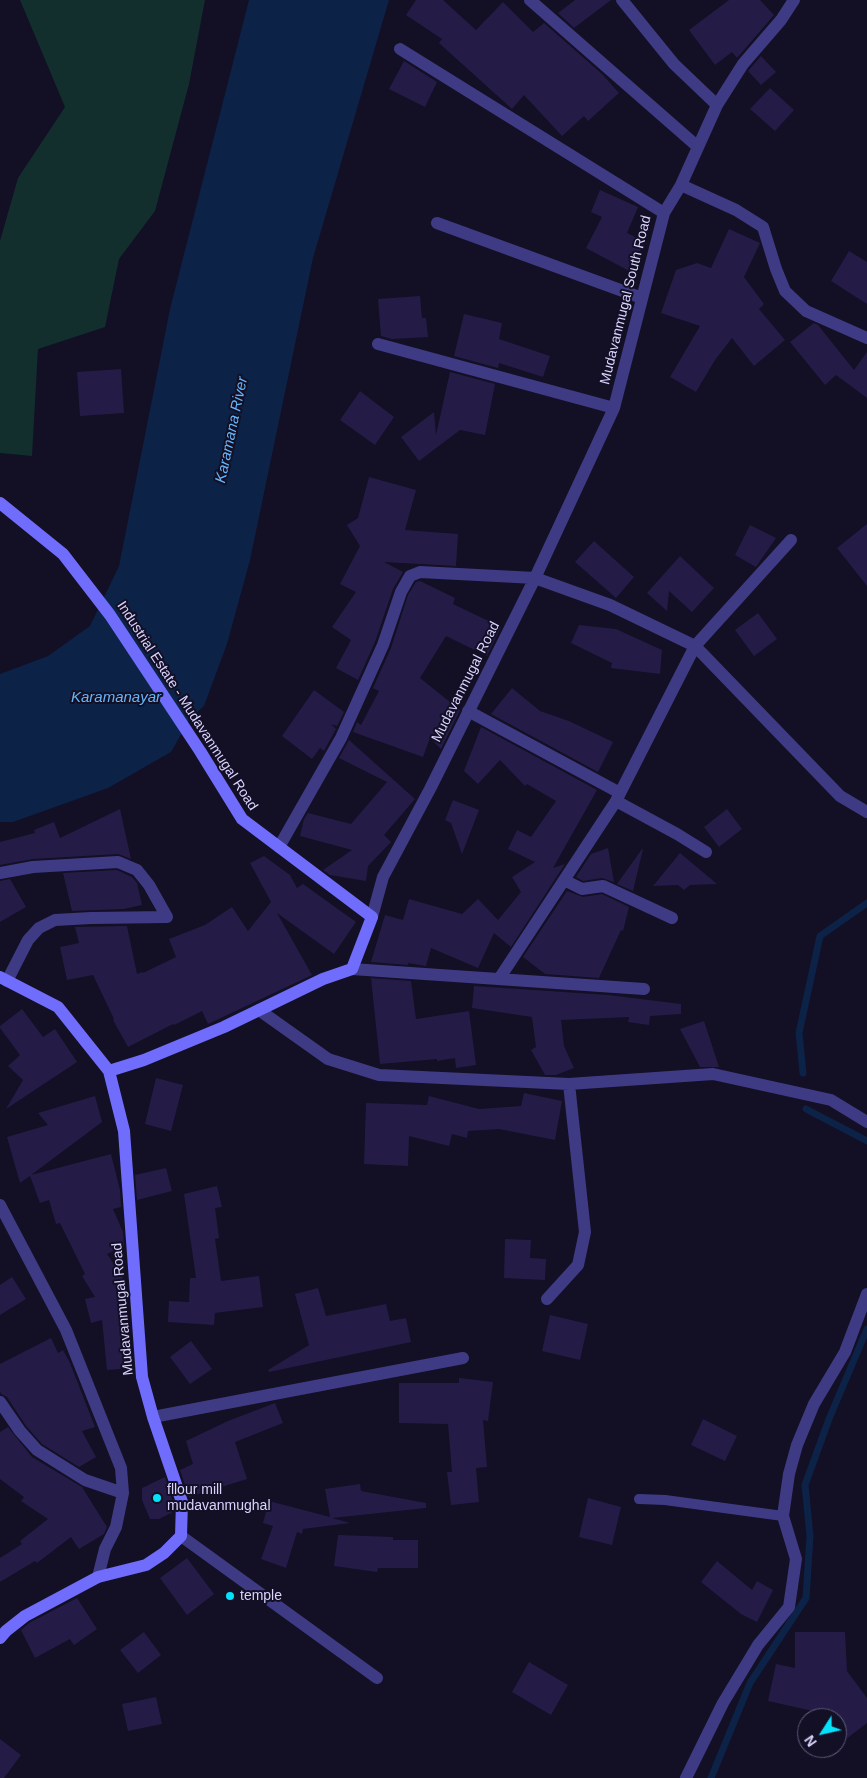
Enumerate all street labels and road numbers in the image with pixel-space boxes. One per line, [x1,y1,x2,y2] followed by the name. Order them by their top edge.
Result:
[597,214,655,386] street label: Mudavanmugal South Road
[113,598,261,814] street label: Industrial Estate - Mudavanmugal Road
[428,619,504,745] street label: Mudavanmugal Road
[109,1242,137,1376] street label: Mudavanmugal Road

